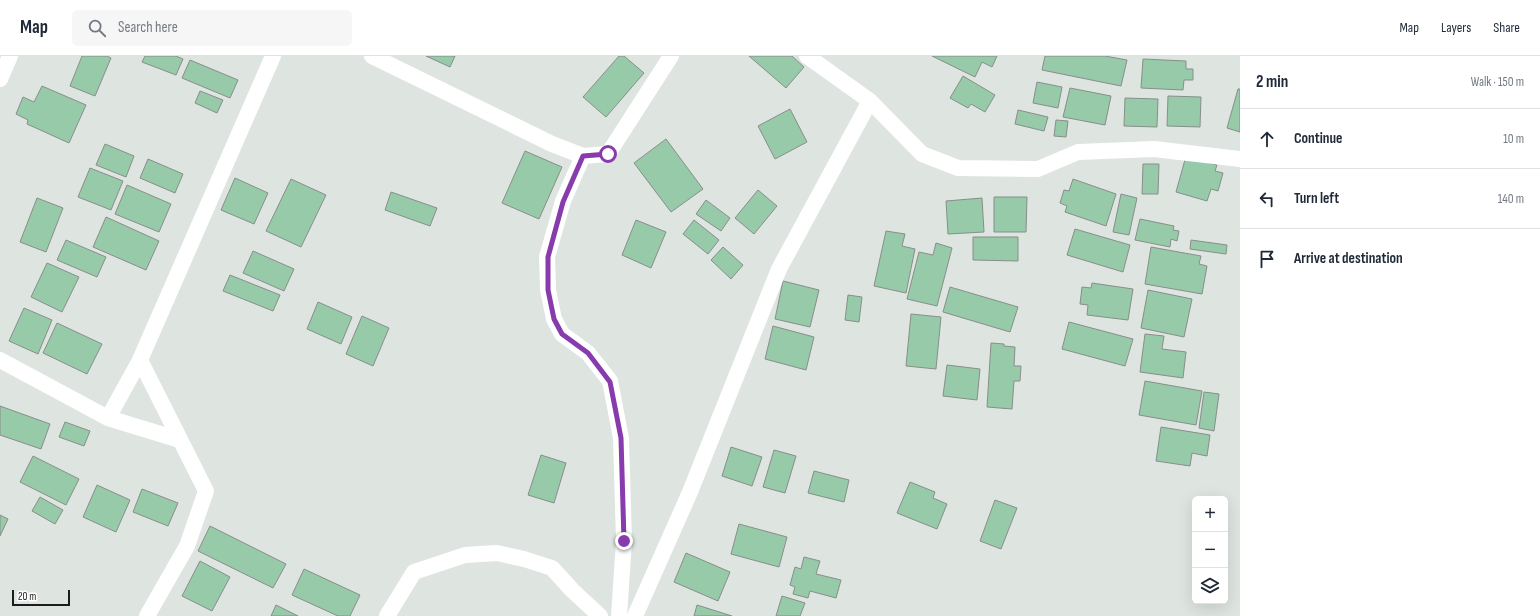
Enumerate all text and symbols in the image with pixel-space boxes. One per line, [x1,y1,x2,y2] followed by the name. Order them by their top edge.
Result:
[72,10,352,46] search box
[20,16,48,39] text: Map
[86,17,108,39] icon: search
[118,18,178,37] text: Search here
[1399,19,1419,36] text: Map
[1441,19,1471,36] text: Layers
[1493,19,1520,36] text: Share
[1256,72,1288,92] text: 2 min
[1471,74,1524,90] text: Walk · 150 m
[1256,128,1278,150] icon: ahead
[1294,129,1343,148] text: Continue
[1503,131,1524,147] text: 10 m
[599,145,617,163] route start
[1256,188,1278,210] icon: left
[1294,189,1339,208] text: Turn left
[1498,191,1524,207] text: 140 m
[1256,248,1278,270] icon: arrive
[1294,249,1403,268] text: Arrive at destination
[1192,496,1228,604] map controls
[1192,496,1228,532] button: +
[615,532,633,550] route end
[1192,532,1228,568] button: −
[1192,568,1228,604] button: layers
[12,588,70,607] scale bar
[18,590,36,603] text: 20 m

